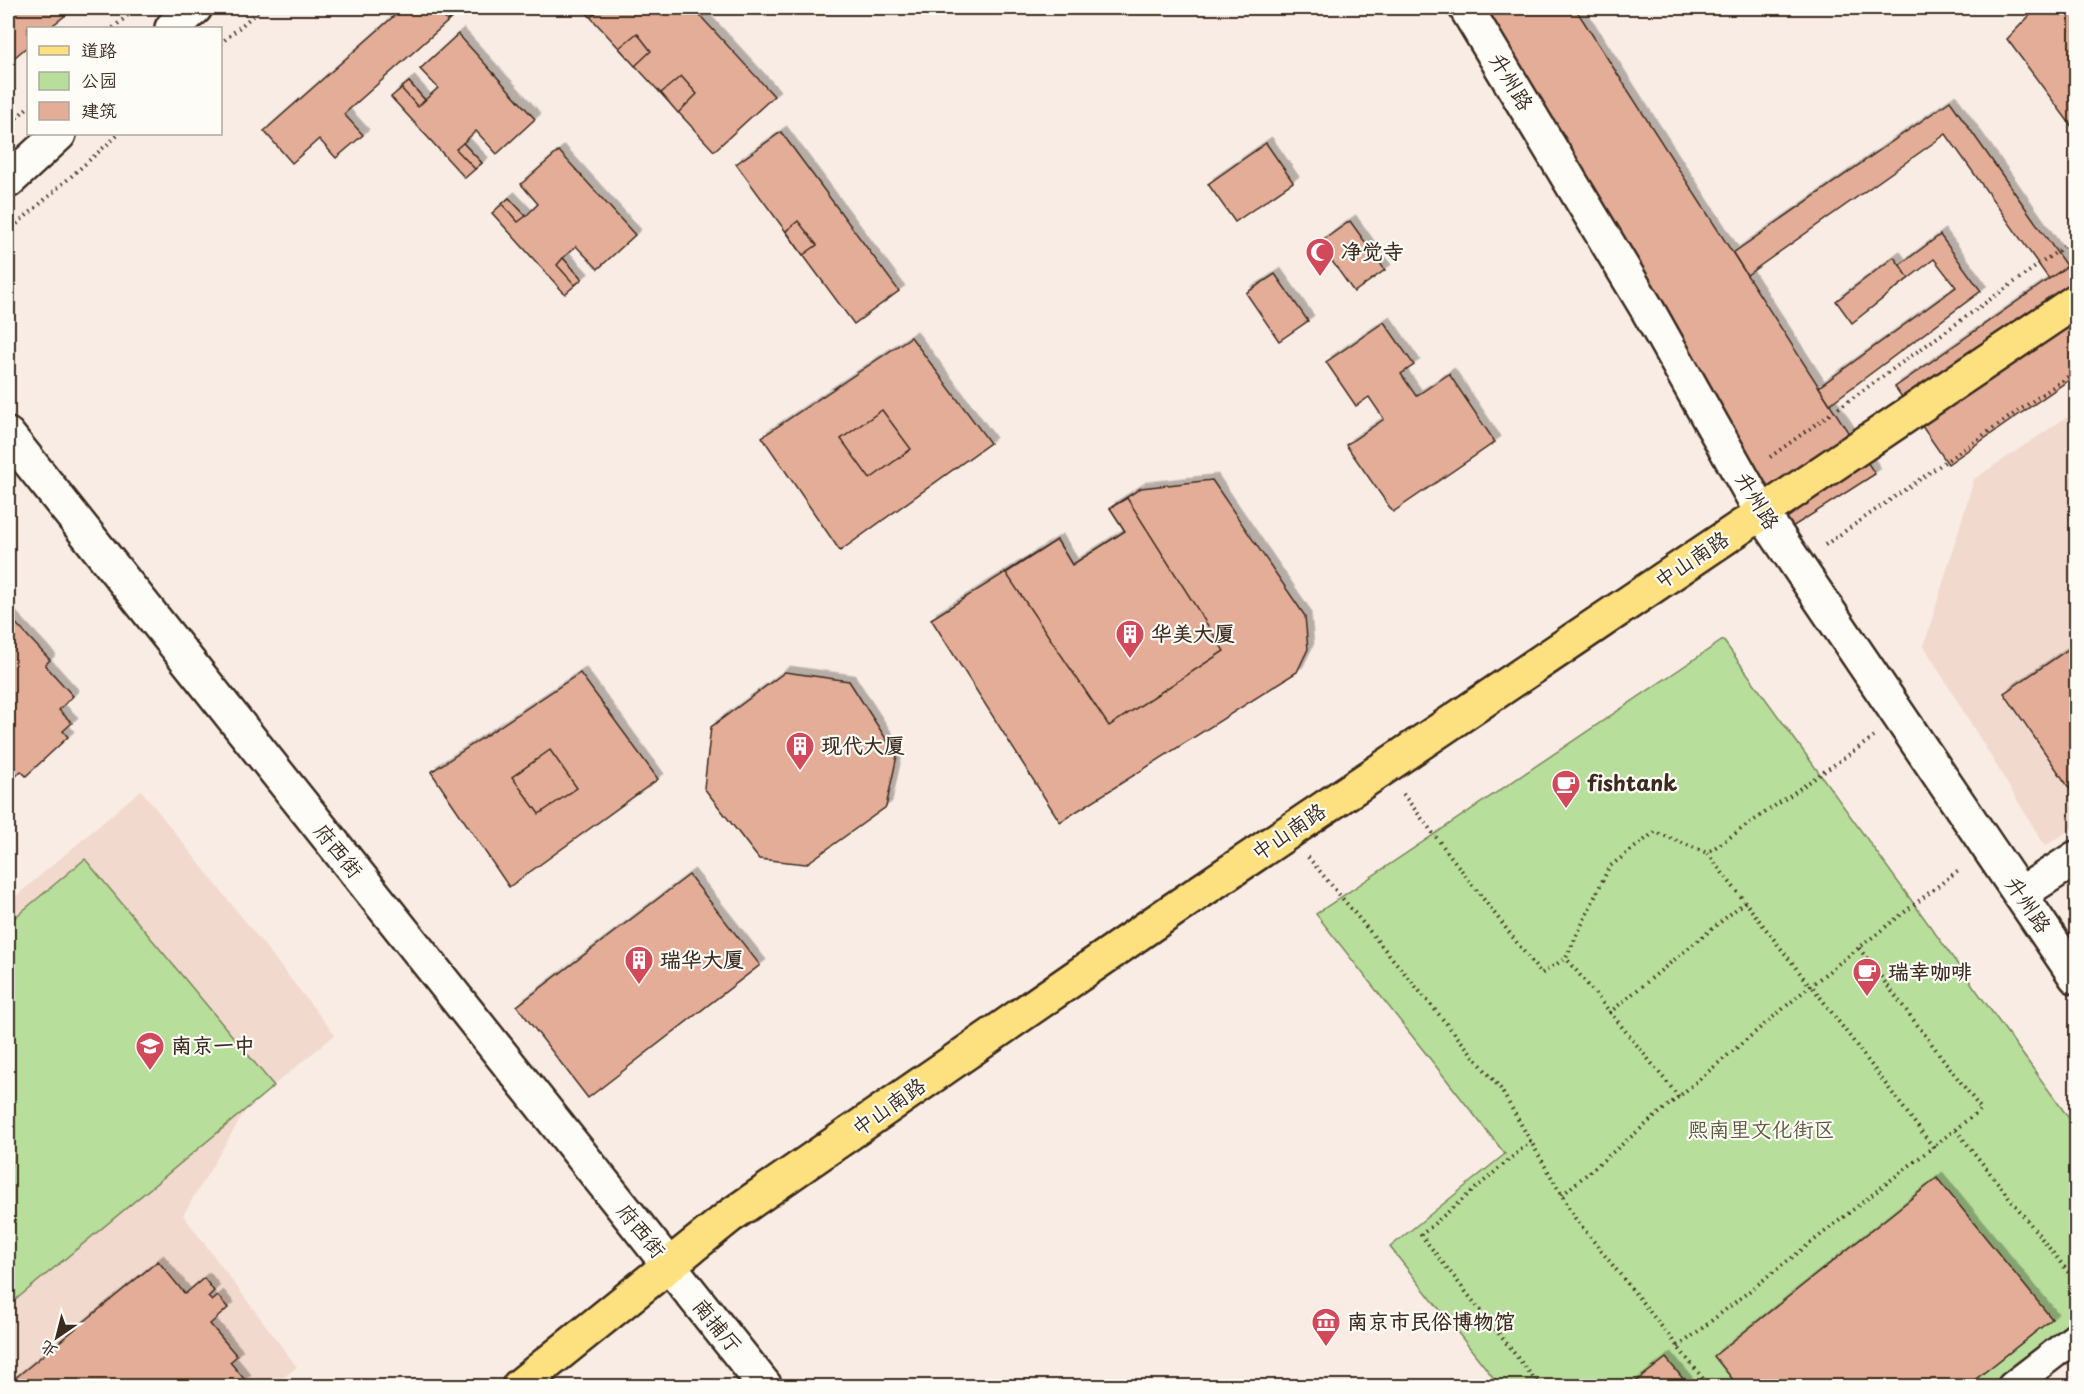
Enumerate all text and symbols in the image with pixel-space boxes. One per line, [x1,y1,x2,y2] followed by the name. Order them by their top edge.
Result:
[27,27,222,135] legend
[81,36,117,63] text: 道路
[1483,46,1543,116] street label: 升州路
[81,66,117,93] text: 公园
[81,96,117,123] text: 建筑
[1341,234,1404,266] place label: 净觉寺
[1304,236,1336,278] mosque icon: 净觉寺
[1729,465,1789,535] street label: 升州路
[1647,522,1735,595] street label: 中山南路
[1151,616,1235,648] place label: 华美大厦
[1114,618,1146,660] building icon: 华美大厦
[821,728,905,760] place label: 现代大厦
[784,730,816,772] building icon: 现代大厦
[1587,766,1677,798] place label: fishtank
[1550,768,1582,810] cafe icon: fishtank
[1244,794,1332,867] street label: 中山南路
[307,815,372,884] street label: 府西街
[1999,869,2061,939] street label: 升州路
[660,942,744,974] place label: 瑞华大厦
[623,944,655,986] building icon: 瑞华大厦
[1888,954,1972,986] place label: 瑞幸咖啡
[1851,956,1883,998] cafe icon: 瑞幸咖啡
[171,1028,255,1060] place label: 南京一中
[134,1030,166,1072] school or university icon: 南京一中
[844,1068,931,1143] street label: 中山南路
[1688,1112,1835,1144] park label: 熙南里文化街区
[610,1195,675,1264] street label: 府西街
[686,1290,751,1359] street label: 南捕厅
[1347,1304,1515,1336] place label: 南京市民俗博物馆
[1310,1306,1342,1348] museum icon: 南京市民俗博物馆
[27,1307,87,1367] north arrow
[34,1336,61,1365] text: 北

